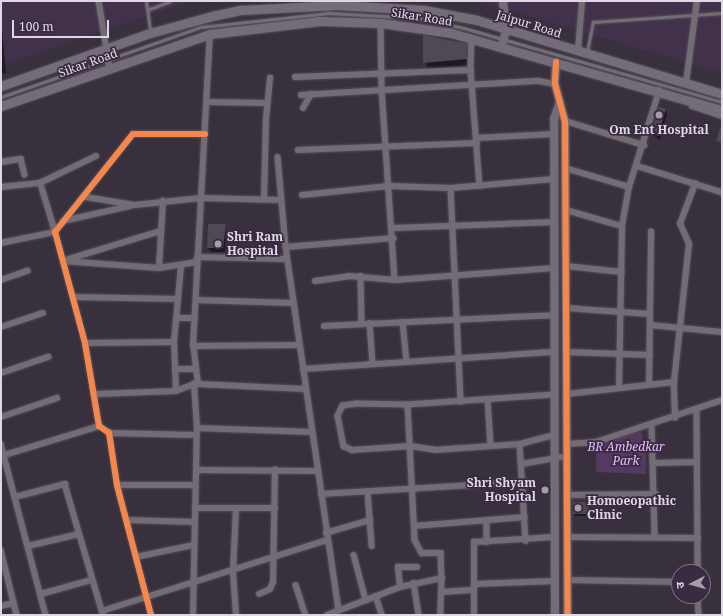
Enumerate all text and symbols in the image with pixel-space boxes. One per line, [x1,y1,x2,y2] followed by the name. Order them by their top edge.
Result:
[390,5,454,29] street label: Sikar Road
[495,7,563,41] street label: Jaipur Road
[14,12,111,38] scale bar
[19,18,54,35] text: 100 m
[56,46,120,80] street label: Sikar Road
[653,109,665,121] marker: Om Ent Hospital
[609,123,709,137] place label: Om Ent Hospital
[227,230,283,258] place label: Shri Ram Hospital
[212,238,224,250] marker: Shri Ram Hospital
[587,440,665,468] park label: BR Ambedkar Park
[467,476,536,504] place label: Shri Shyam Hospital
[539,484,551,496] marker: Shri Shyam Hospital
[587,494,676,522] place label: Homoeopathic Clinic
[572,502,584,514] marker: Homoeopathic Clinic
[671,564,711,604] north arrow
[672,581,687,589] text: उ

